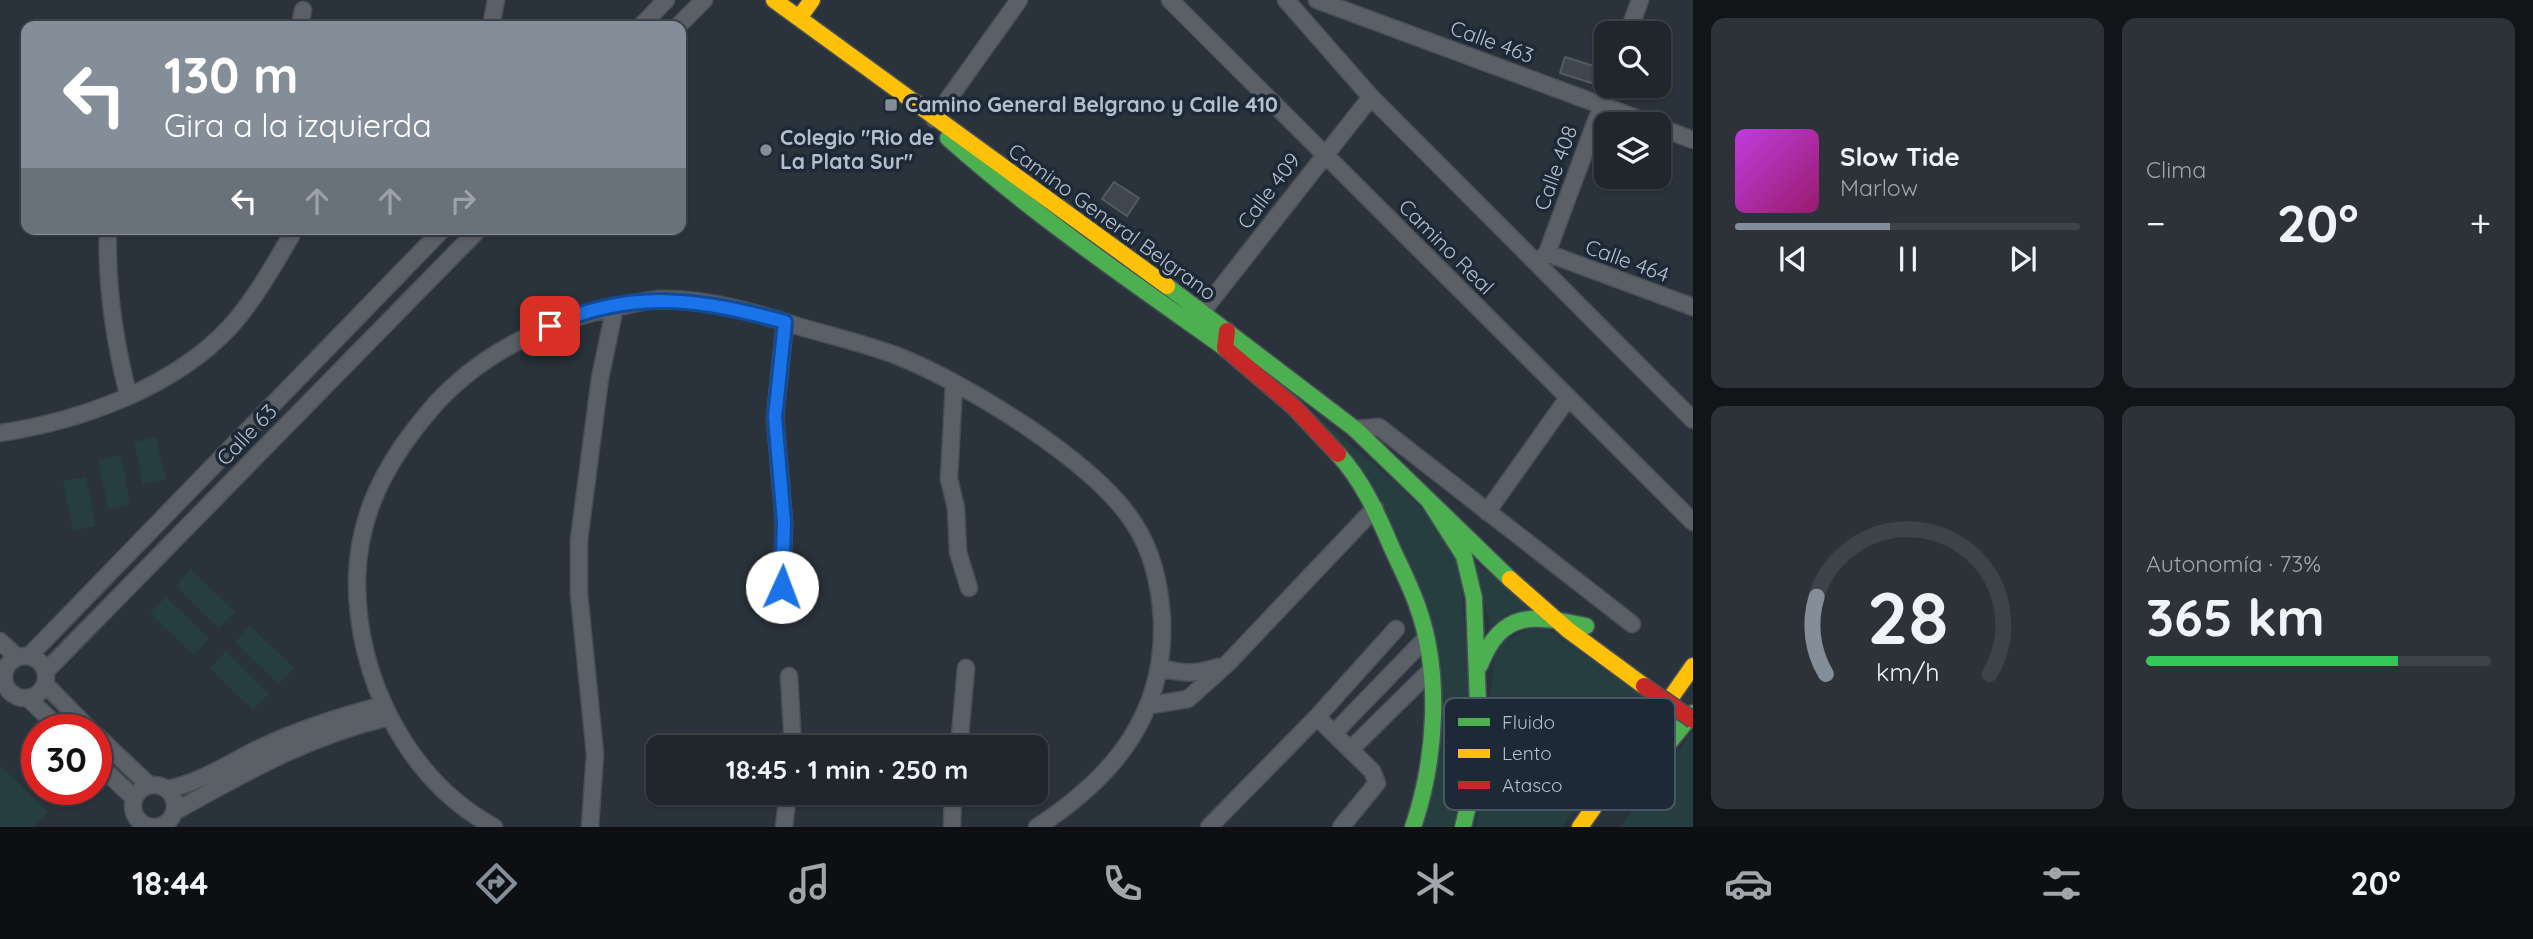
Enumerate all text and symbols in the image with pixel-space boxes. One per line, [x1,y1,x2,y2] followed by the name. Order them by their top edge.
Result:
[1447,14,1538,68] street label: Calle 463
[1594,21,1671,189] map controls
[1594,21,1671,98] button: search
[164,44,298,105] text: 130 m
[49,49,140,140] icon: left
[905,91,1278,117] place label: Camino General Belgrano y Calle 410
[883,97,899,113] marker: Camino General Belgrano y Calle 410
[164,105,432,145] text: Gira a la izquierda
[1594,112,1671,189] button: layers
[1528,122,1582,214] street label: Calle 408
[780,124,934,174] place label: Colegio "Rio de La Plata Sur"
[1003,137,1222,305] street label: Camino General Belgrano
[1840,140,1960,173] text: Slow Tide
[758,142,774,158] marker: Colegio "Rio de La Plata Sur"
[1231,147,1305,234] street label: Calle 409
[2146,155,2206,184] text: Clima
[1840,173,1918,202] text: Marlow
[225,182,263,220] icon: left
[298,182,336,220] icon: ahead
[371,182,409,220] icon: ahead
[444,182,482,220] icon: right
[2277,190,2359,255] text: 20°
[1394,193,1500,299] street label: Camino Real
[2146,199,2166,247] text: −
[2470,199,2491,247] text: +
[1582,233,1673,287] street label: Calle 464
[1774,240,1812,278] icon: previous
[1889,240,1927,278] icon: pause
[2004,240,2042,278] icon: next
[520,296,580,356] pin
[531,307,569,345] icon: arrive
[211,398,282,471] street label: Calle 63
[2146,549,2321,578] text: Autonomía · 73%
[745,550,819,624] position arrow
[1867,571,1948,662] text: 28
[2146,584,2325,649] text: 365 km
[1876,655,1939,686] text: km/h
[1444,698,1675,810] legend
[1502,710,1555,734] text: Fluido
[21,714,112,805] speed limit sign: 30
[1502,741,1552,765] text: Lento
[726,753,968,786] text: 18:45 · 1 min · 250 m
[1502,773,1562,797] text: Atasco
[472,859,521,908] icon: directions
[785,859,834,908] icon: music
[1098,859,1147,908] icon: phone
[1411,859,1460,908] icon: climate
[1724,859,1773,908] icon: car
[2037,859,2086,908] icon: filters
[132,863,208,903] text: 18:44
[2350,863,2401,903] text: 20°

